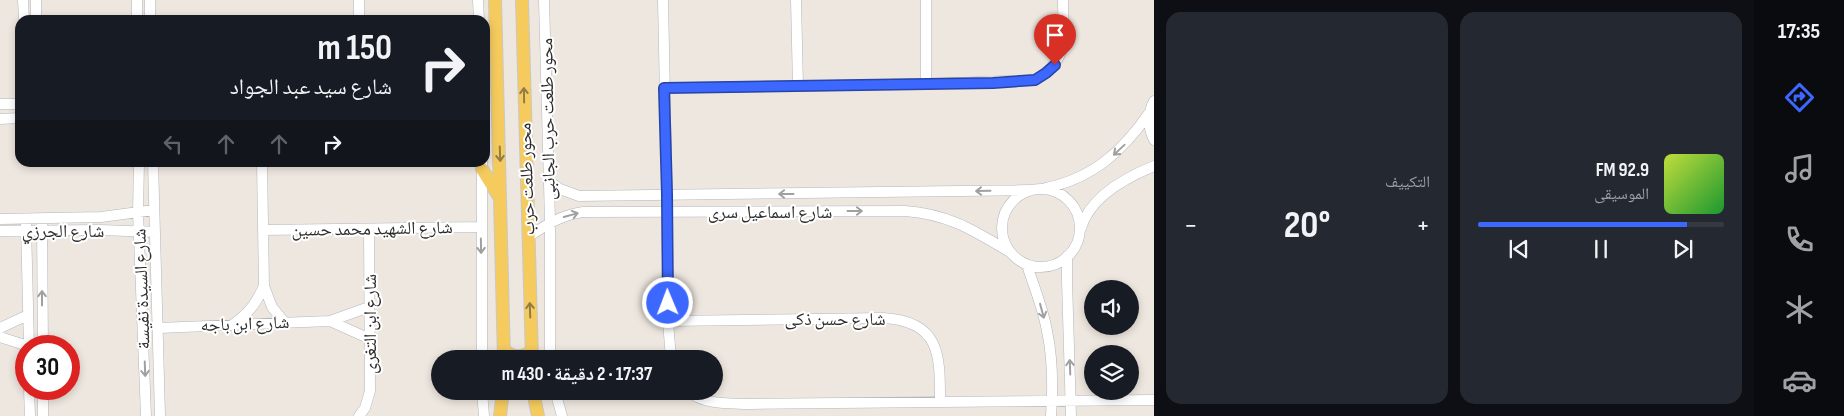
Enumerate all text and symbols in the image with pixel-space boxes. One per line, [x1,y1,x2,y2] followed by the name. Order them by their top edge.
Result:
[1034,14,1076,65] pin
[1778,18,1820,45] text: 17:35
[1041,21,1069,49] icon: arrive
[317,27,392,70] text: 150 m
[410,35,475,100] icon: right
[536,38,560,200] street label: محور طلعت حرب الجانبى
[230,74,392,101] text: شارع سيد عبد الجواد
[1782,80,1817,115] icon: directions
[520,87,529,103] one-way arrow
[515,122,539,236] street label: محور طلعت حرب
[159,130,187,158] icon: left
[212,130,240,158] icon: ahead
[265,130,293,158] icon: ahead
[318,130,346,158] icon: right
[1112,144,1125,156] one-way arrow
[495,145,504,161] one-way arrow
[1782,151,1817,186] icon: music
[1596,159,1649,182] text: 92.9 FM
[1385,173,1430,192] text: التكييف
[1594,185,1649,204] text: الموسيقى
[976,186,992,196] one-way arrow
[778,189,794,199] one-way arrow
[708,202,832,223] street label: شارع اسماعيل سرى
[1284,203,1330,248] text: 20°
[847,206,863,216] one-way arrow
[562,209,578,219] one-way arrow
[1184,209,1198,242] text: −
[1416,209,1430,242] text: +
[291,217,453,241] street label: شارع الشهيد محمد حسين
[22,221,104,245] street label: شارع الجرزي
[1782,222,1817,257] icon: phone
[129,228,155,350] street label: شارع السيدة نفيسة
[1505,235,1533,263] icon: previous
[1587,235,1615,263] icon: pause
[1669,235,1697,263] icon: next
[476,238,486,254] one-way arrow
[360,274,381,374] street label: شارع ابن التغرى
[641,276,693,328] position arrow
[1084,280,1139,400] map controls
[1084,280,1139,335] button: sound
[37,290,47,306] one-way arrow
[1782,292,1817,327] icon: climate
[526,302,535,318] one-way arrow
[1038,302,1048,318] one-way arrow
[784,309,886,330] street label: شارع حسن ذكى
[200,312,290,336] street label: شارع ابن باجه
[15,335,80,400] speed limit sign: 30
[1084,345,1139,400] button: layers
[140,360,149,376] one-way arrow
[1065,360,1075,376] one-way arrow
[502,363,652,386] text: 17:37 · 2 دقيقة · 430 m
[1782,363,1817,398] icon: car

